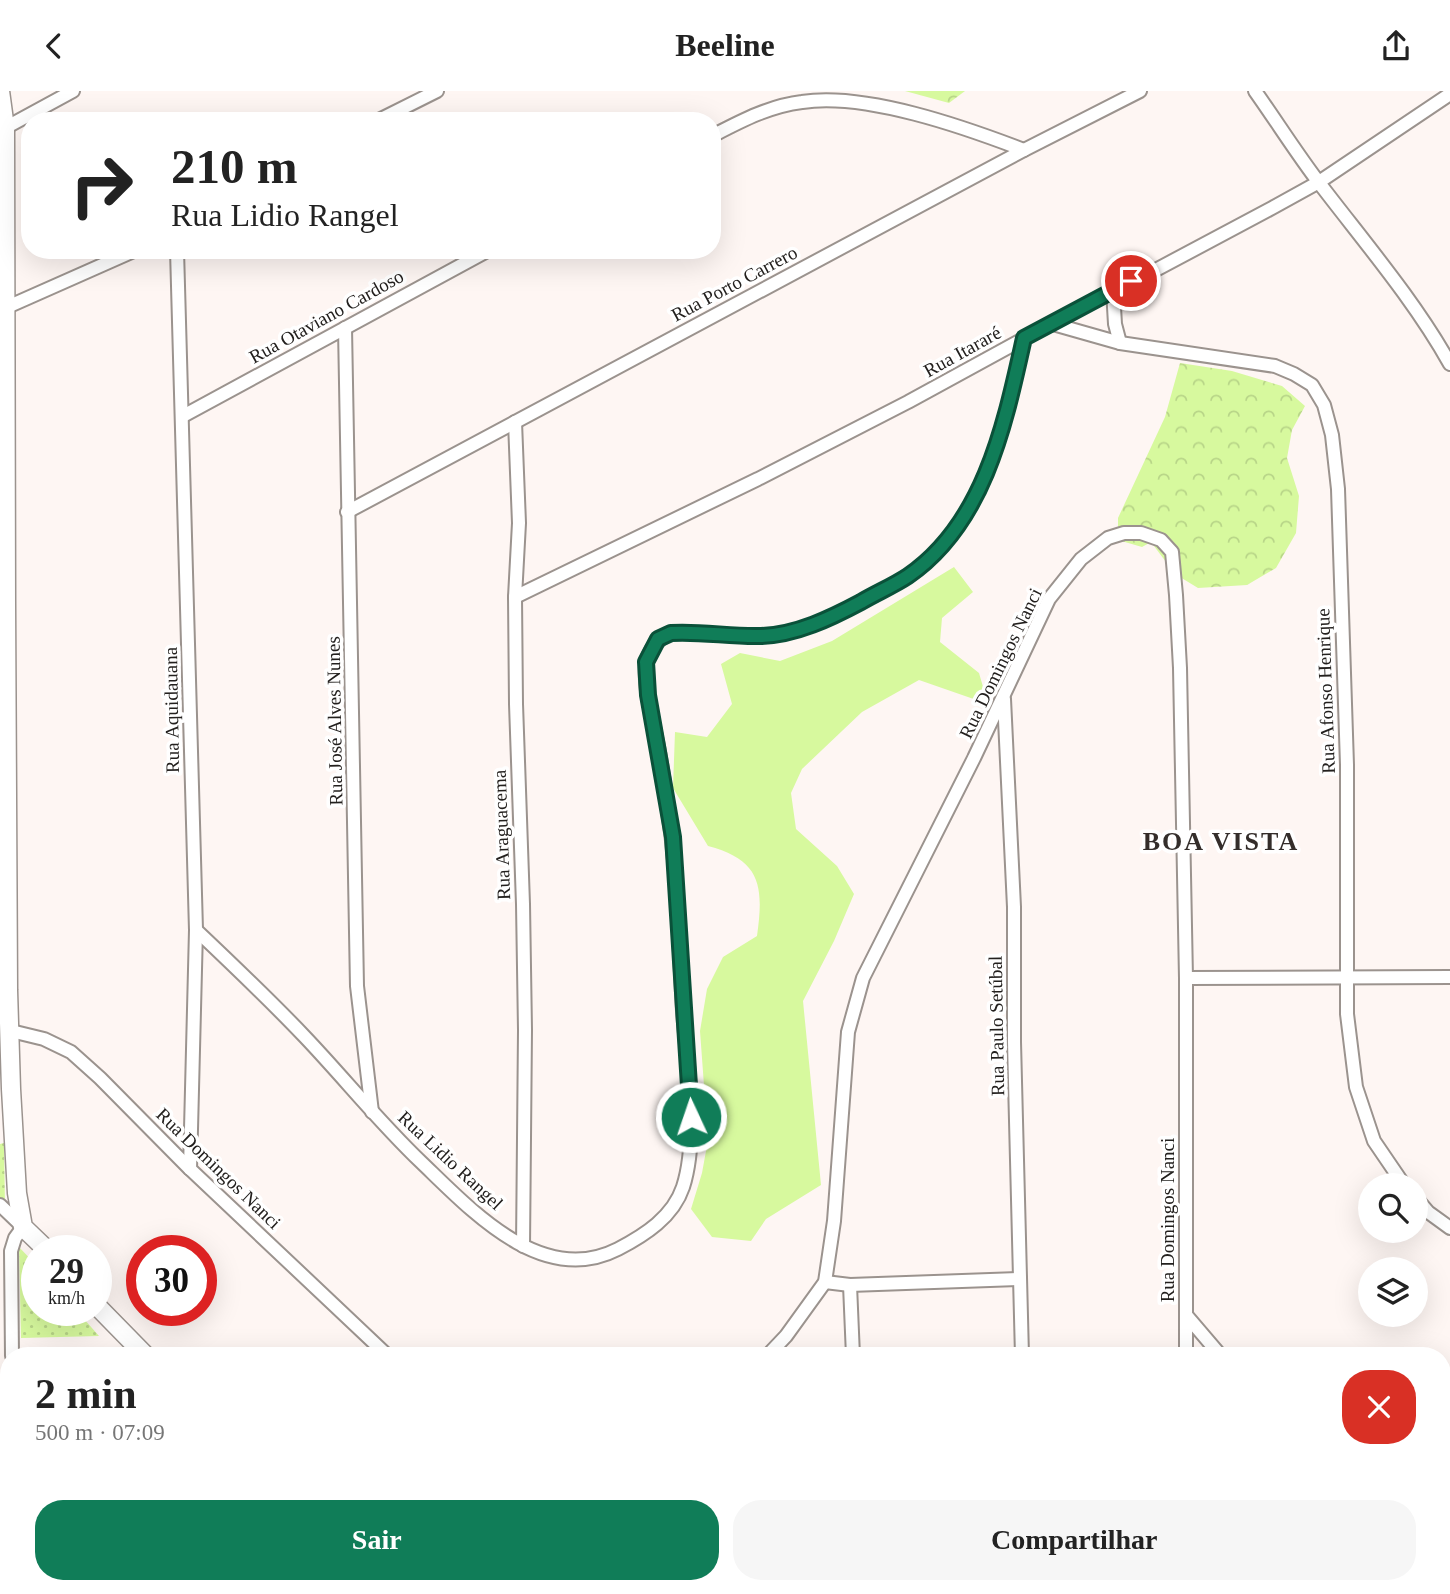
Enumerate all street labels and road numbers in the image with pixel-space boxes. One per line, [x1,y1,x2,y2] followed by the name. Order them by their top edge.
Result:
[668,241,801,325] street label: Rua Porto Carrero
[245,265,407,368] street label: Rua Otaviano Cardoso
[920,322,1004,381] street label: Rua Itararé
[955,585,1046,742] street label: Rua Domingos Nanci
[1312,608,1339,774] street label: Rua Afonso Henrique
[323,636,346,806] street label: Rua José Alves Nunes
[160,646,183,773] street label: Rua Aquidauana
[489,769,514,900] street label: Rua Araguacema
[985,956,1008,1096] street label: Rua Paulo Setúbal
[152,1104,285,1233] street label: Rua Domingos Nanci
[394,1107,507,1214] street label: Rua Lidio Rangel
[1157,1138,1178,1302] street label: Rua Domingos Nanci

